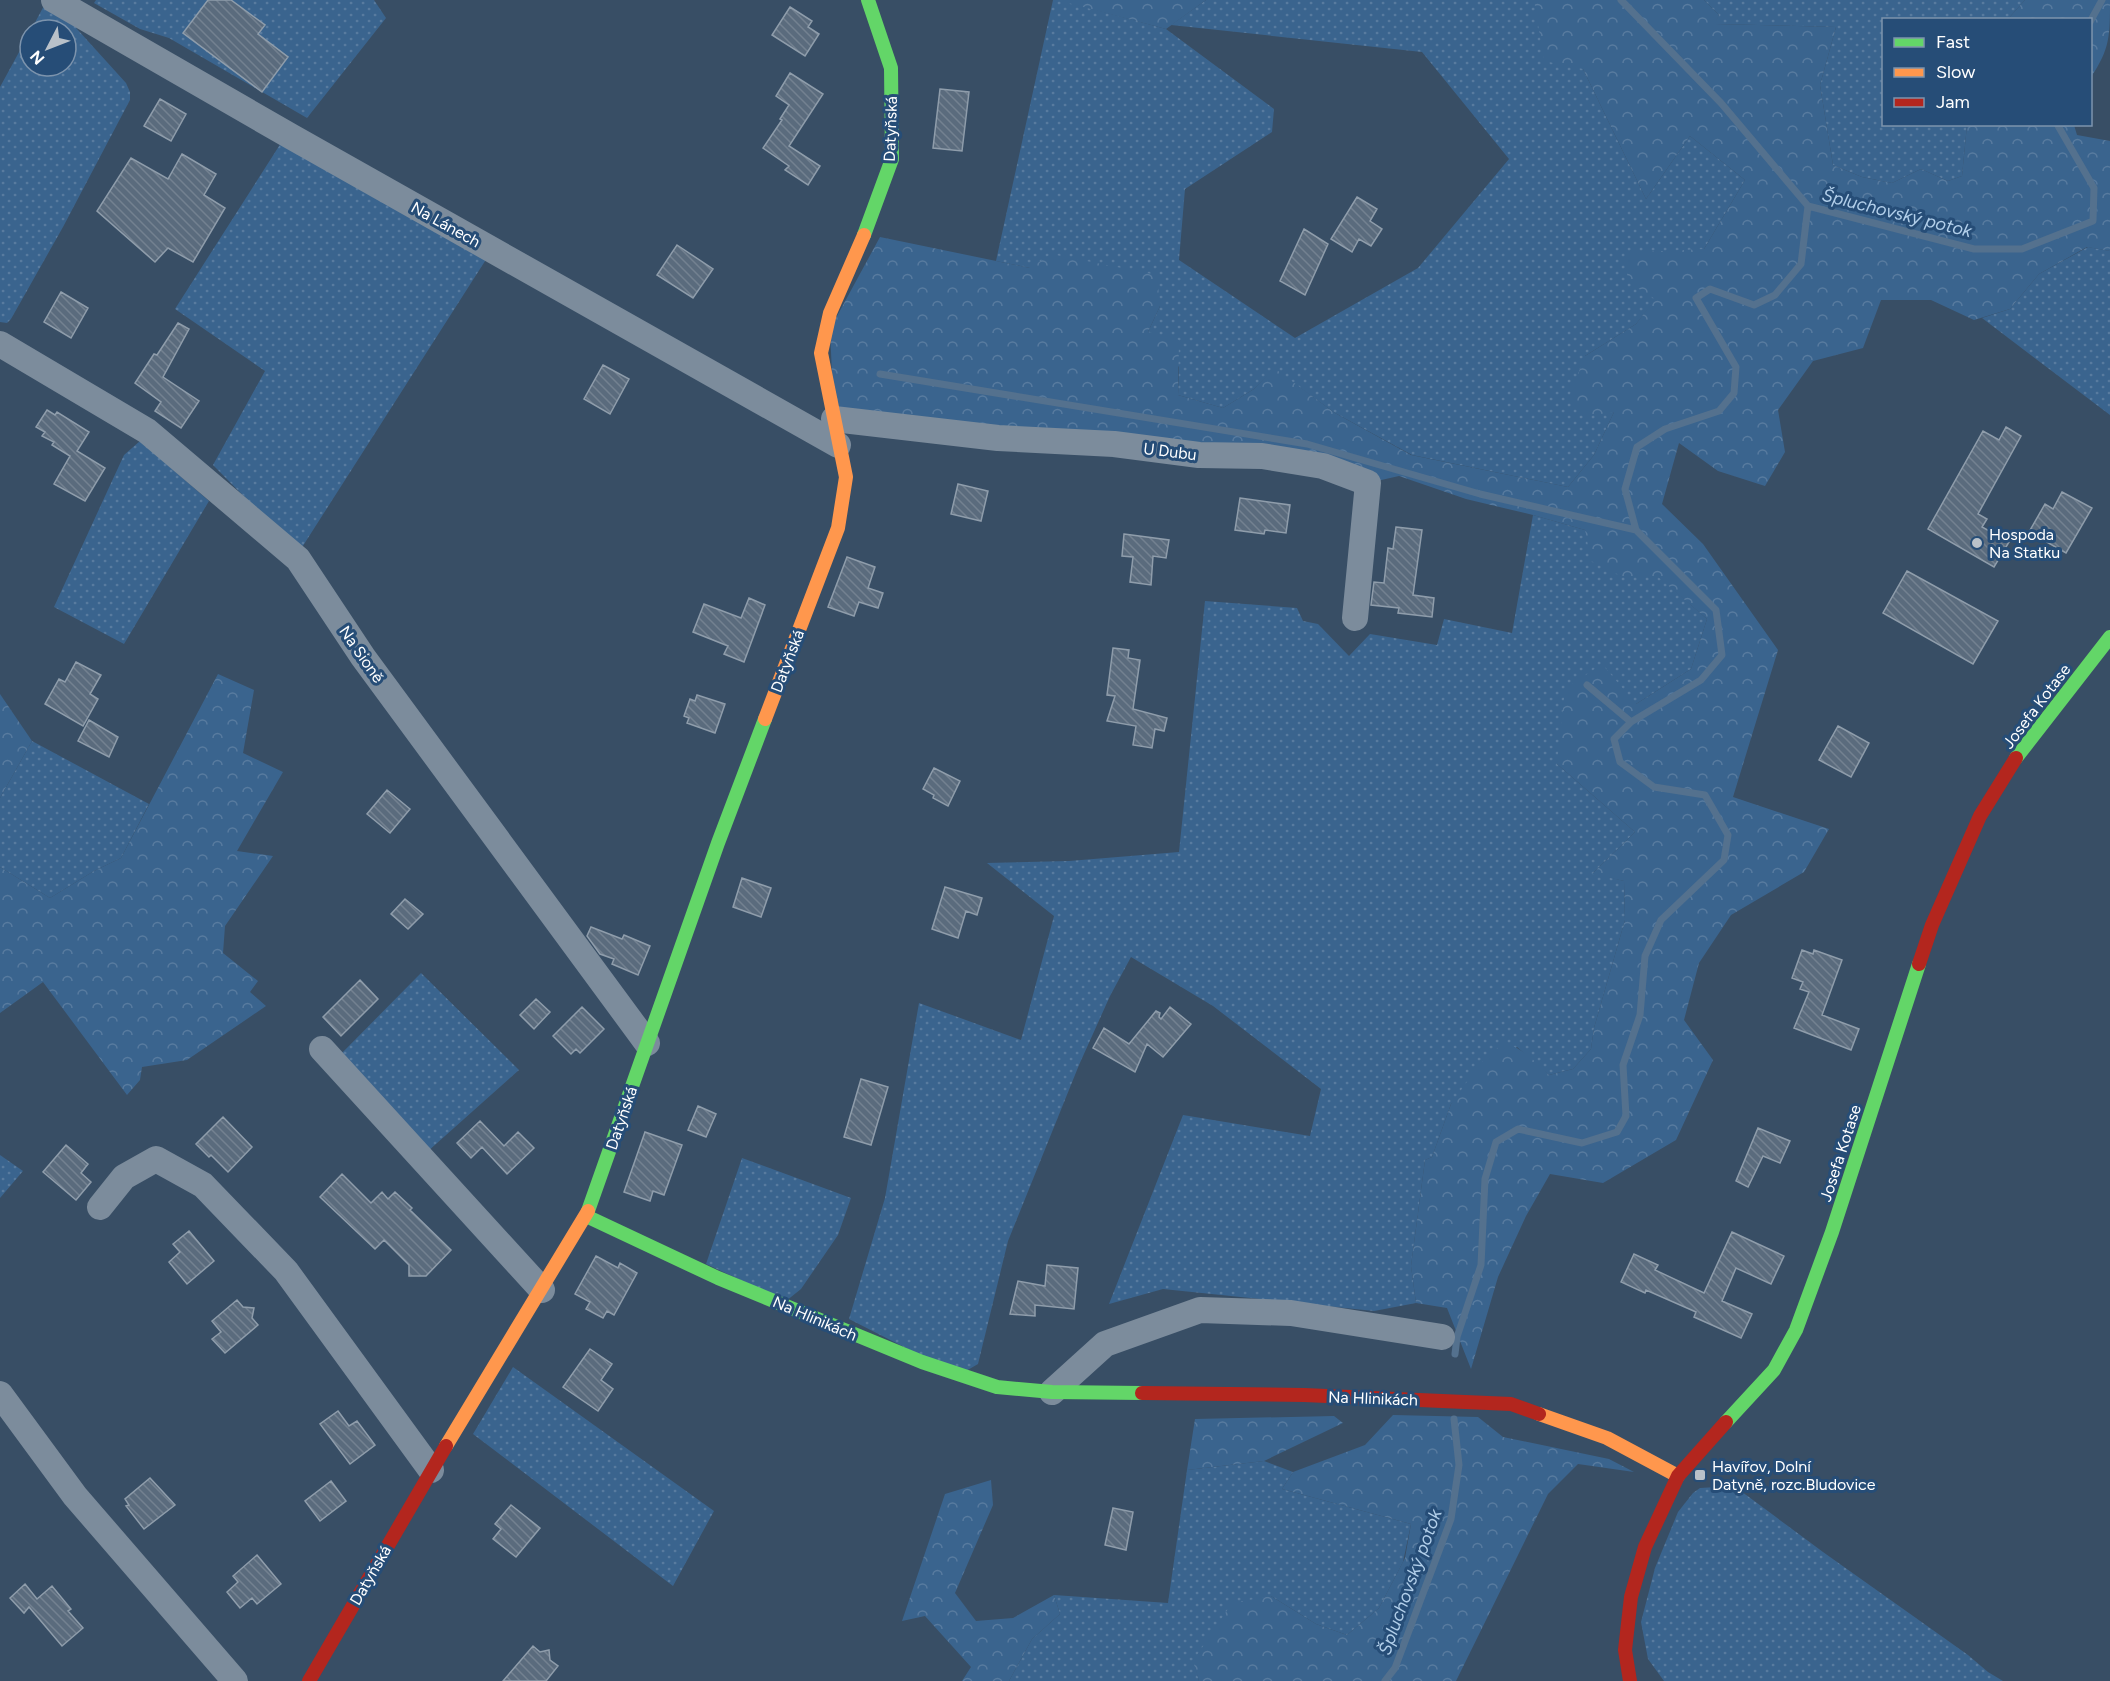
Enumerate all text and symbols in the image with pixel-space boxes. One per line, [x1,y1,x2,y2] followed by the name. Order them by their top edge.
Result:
[18,18,78,78] north arrow
[1882,18,2092,126] legend
[1936,31,1970,53] text: Fast
[26,47,48,69] text: N
[1936,61,1975,83] text: Slow
[1936,91,1970,113] text: Jam
[880,96,901,162] street label: Datyňská
[1820,184,1975,243] water label: Špluchovský potok
[408,198,484,251] street label: Na Lánech
[1142,439,1198,464] street label: U Dubu
[1989,525,2060,562] place label: Hospoda Na Statku
[1970,536,1984,550] marker: Hospoda Na Statku
[335,622,388,687] street label: Na Sioně
[767,627,808,695] street label: Datyňská
[1998,660,2075,752] street label: Josefa Kotase
[602,1084,641,1152] street label: Datyňská
[1816,1102,1865,1204] street label: Josefa Kotase
[770,1292,860,1345] street label: Na Hlinikách
[1328,1387,1418,1410] street label: Na Hlinikách
[1712,1457,1876,1494] place label: Havířov, Dolní Datyně, rozc.Bludovice
[1693,1468,1707,1482] marker: Havířov, Dolní Datyně, rozc.Bludovice
[1373,1505,1447,1658] water label: Špluchovský potok
[346,1542,395,1608] street label: Datyňská

